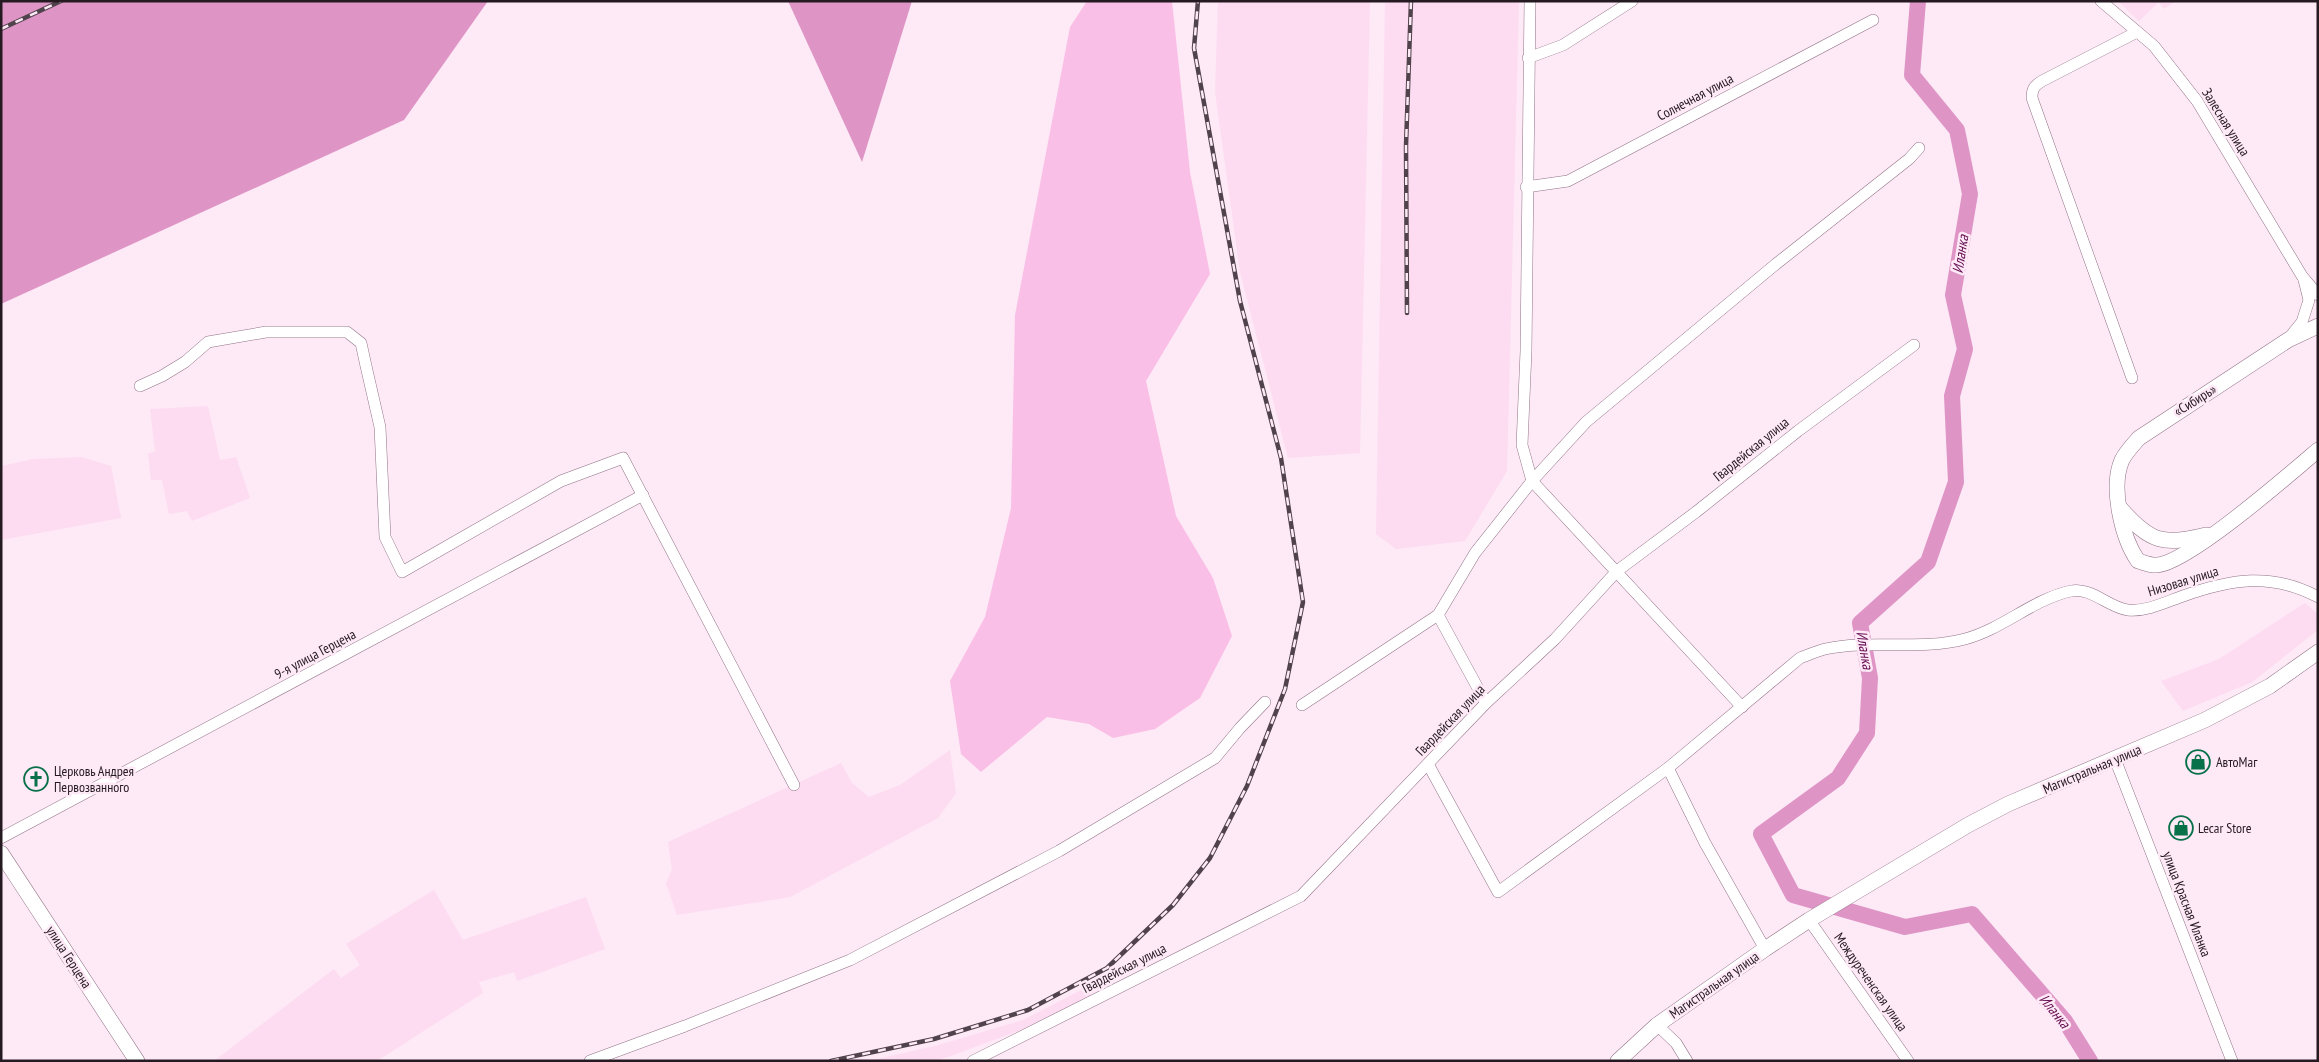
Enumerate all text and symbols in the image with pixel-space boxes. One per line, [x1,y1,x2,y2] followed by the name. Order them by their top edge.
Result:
[1654,69,1736,125] street label: Солнечная улица
[2198,85,2254,159] street label: Залесная улица
[1948,232,1973,275] water label: Иланка
[2170,380,2220,420] street label: «Сибирь»
[1710,413,1792,485] street label: Гвардейская улица
[2146,562,2220,600] street label: Низовая улица
[271,625,359,683] street label: 9-я улица Герцена
[1852,629,1878,672] water label: Иланка
[1412,681,1488,759] street label: Гвардейская улица
[2040,740,2144,798] street label: Магистральная улица
[2185,749,2211,775] shop icon: АвтоМаг
[2216,753,2258,771] place label: АвтоМаг
[54,762,134,796] place label: Церковь Андрея Первозванного
[23,766,49,792] church icon: Церковь Андрея Первозванного
[2168,815,2194,841] shop icon: Lecar Store
[2198,819,2252,837] place label: Lecar Store
[2159,849,2215,959] street label: улица Красная Иланка
[42,922,96,992] street label: улица Герцена
[1830,929,1912,1035] street label: Междуреченская улица
[1079,939,1169,997] street label: Гвардейская улица
[1666,947,1762,1023] street label: Магистральная улица
[2035,990,2075,1033] water label: Иланка

